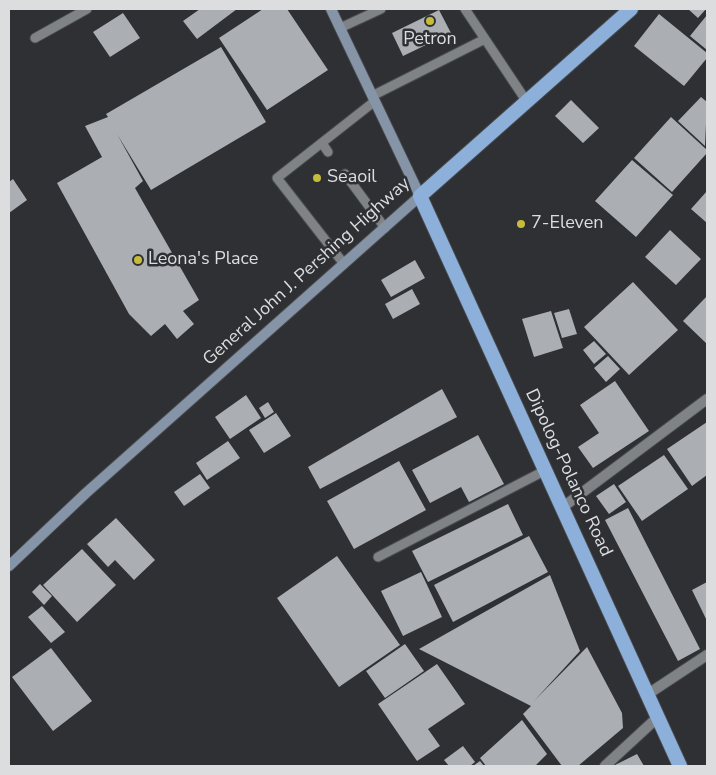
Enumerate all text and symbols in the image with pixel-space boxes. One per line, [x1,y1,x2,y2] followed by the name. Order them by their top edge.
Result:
[424,15,436,27] marker: Petron
[403,29,457,51] place label: Petron
[327,167,377,189] place label: Seaoil
[311,172,323,184] marker: Seaoil
[199,173,415,371] street label: General John J. Pershing Highway
[531,213,604,235] place label: 7-Eleven
[515,218,527,230] marker: 7-Eleven
[148,249,258,271] place label: Leona's Place
[132,254,144,266] marker: Leona's Place
[520,386,616,560] street label: Dipolog-Polanco Road

